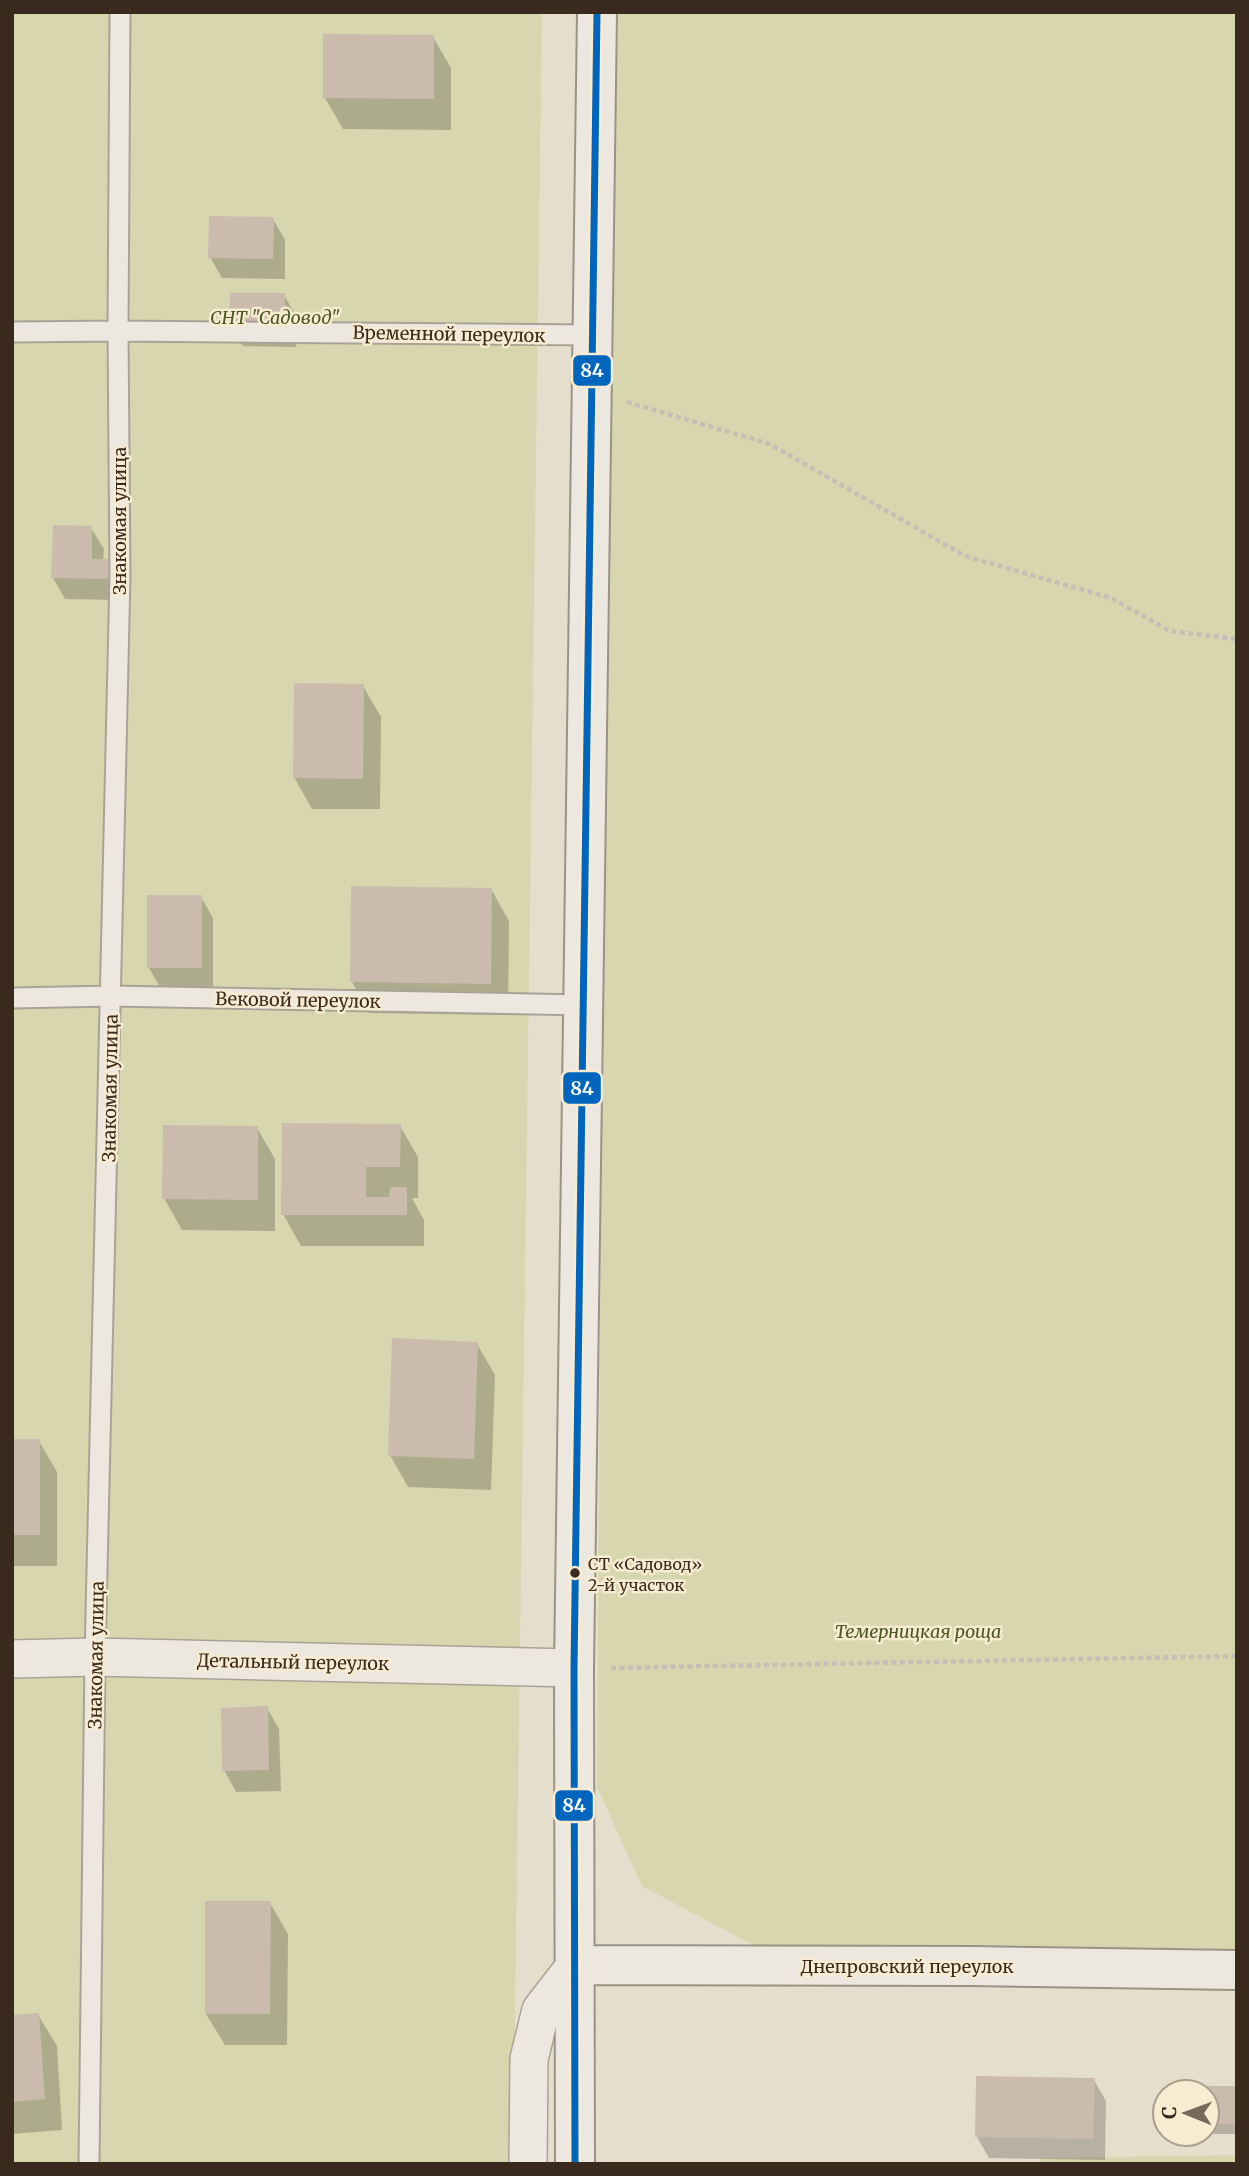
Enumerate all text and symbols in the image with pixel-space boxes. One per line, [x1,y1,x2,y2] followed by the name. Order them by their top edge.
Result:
[210,306,340,329] park label: СНТ "Садовод"
[352,321,546,347] street label: Временной переулок
[572,354,612,387] line badge: 84
[580,358,604,382] text: 84
[108,447,131,595] street label: Знакомая улица
[215,987,382,1013] street label: Вековой переулок
[97,1013,123,1162] street label: Знакомая улица
[562,1071,602,1105] line badge: 84
[570,1076,594,1100] text: 84
[588,1554,702,1595] place label: СТ «Садовод» 2-й участок
[568,1566,582,1580] marker: СТ «Садовод» 2-й участок
[83,1580,109,1729] street label: Знакомая улица
[835,1620,1001,1643] park label: Темерницкая роща
[197,1649,390,1675] street label: Детальный переулок
[554,1789,594,1822] line badge: 84
[562,1793,586,1817] text: 84
[800,1955,1014,1978] street label: Днепровский переулок
[1151,2078,1221,2148] north arrow
[1157,2106,1181,2119] text: С

